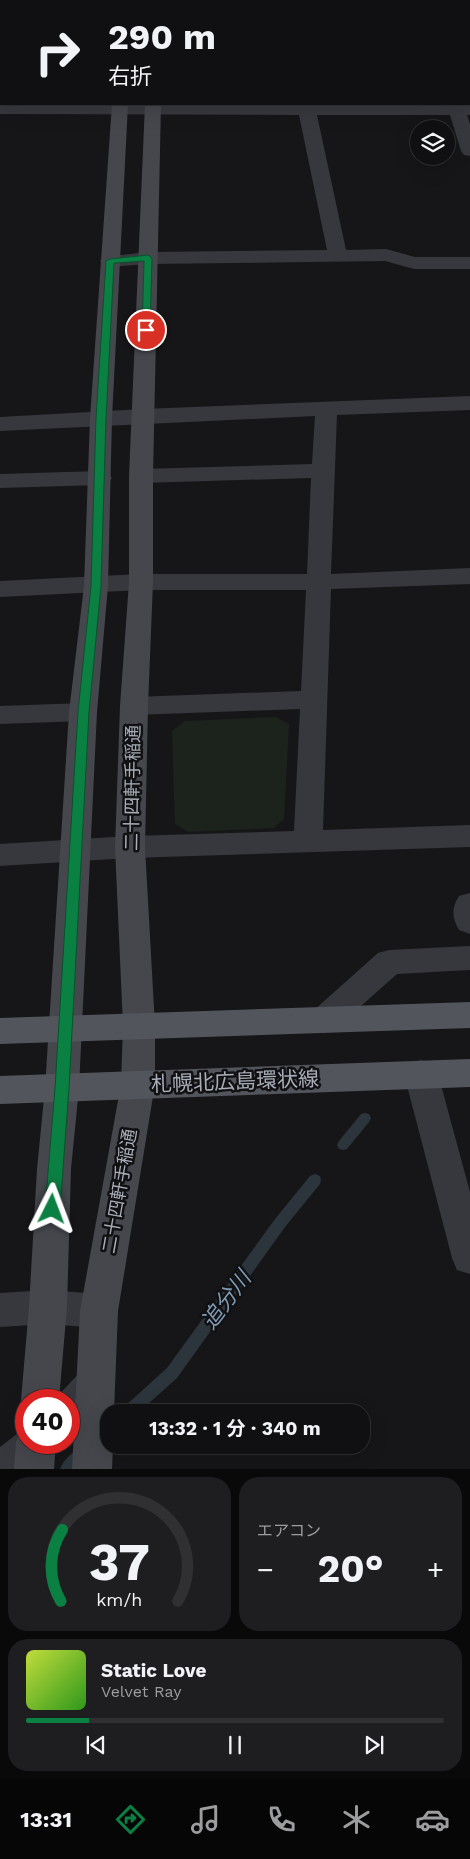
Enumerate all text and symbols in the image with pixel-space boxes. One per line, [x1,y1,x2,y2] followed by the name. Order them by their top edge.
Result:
[108,16,216,58] text: 290 m
[25,20,90,85] icon: right
[108,64,152,89] text: 右折
[410,120,455,165] map controls
[410,120,455,165] button: layers
[125,309,167,351] pin
[132,316,160,344] icon: arrive
[120,725,144,851] street label: 二十四軒手稲通
[151,1066,319,1096] street label: 札幌北広島環状線
[98,1127,140,1255] street label: 二十四軒手稲通
[25,1182,77,1234] position arrow
[196,1265,257,1334] water label: 追分川
[15,1389,80,1454] speed limit sign: 40
[149,1417,321,1440] text: 13:32 · 1 分 · 340 m
[257,1521,321,1540] text: エアコン
[89,1532,150,1593] text: 37
[318,1547,383,1591] text: 20°
[257,1553,274,1586] text: −
[427,1553,444,1586] text: +
[96,1589,143,1610] text: km/h
[101,1659,206,1682] text: Static Love
[101,1682,181,1701] text: Velvet Ray
[82,1731,110,1759] icon: previous
[221,1731,249,1759] icon: pause
[360,1731,388,1759] icon: next
[113,1802,148,1837] icon: directions
[188,1802,223,1837] icon: music
[264,1802,299,1837] icon: phone
[339,1802,374,1837] icon: climate
[415,1802,450,1837] icon: car
[20,1807,72,1832] text: 13:31

